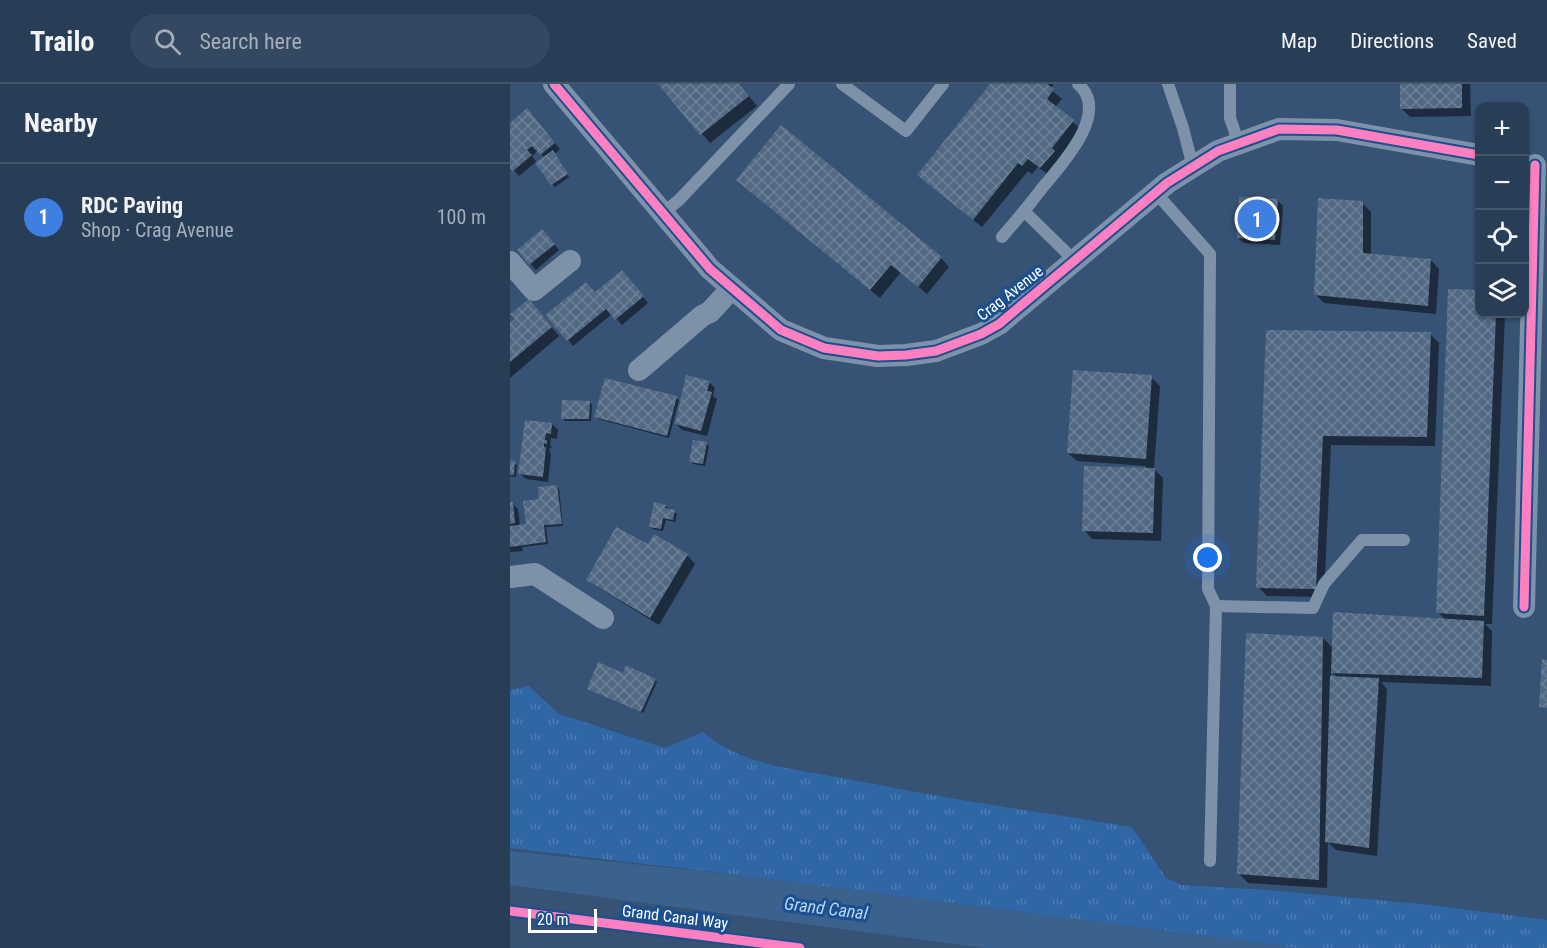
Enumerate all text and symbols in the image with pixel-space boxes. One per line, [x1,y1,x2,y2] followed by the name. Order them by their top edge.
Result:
[130,14,550,68] search box
[30,25,94,58] text: Trailo
[151,25,184,58] icon: search
[199,29,302,54] text: Search here
[1281,29,1317,53] text: Map
[1350,29,1434,53] text: Directions
[1467,29,1517,53] text: Saved
[1475,102,1529,318] map controls
[1475,102,1529,156] button: +
[24,108,98,138] text: Nearby
[1475,156,1529,210] button: −
[81,193,183,218] text: RDC Paving
[1238,196,1276,242] pin: 1
[38,205,49,229] text: 1
[437,205,486,229] text: 100 m
[1475,210,1529,264] button: locate
[81,218,234,242] text: Shop · Crag Avenue
[973,261,1047,325] street label: Crag Avenue
[1475,264,1529,318] button: layers
[1193,543,1222,572] your location
[783,892,870,924] water label: Grand Canal
[621,901,729,933] street label: Grand Canal Way
[528,906,597,934] scale bar
[537,910,569,929] text: 20 m

